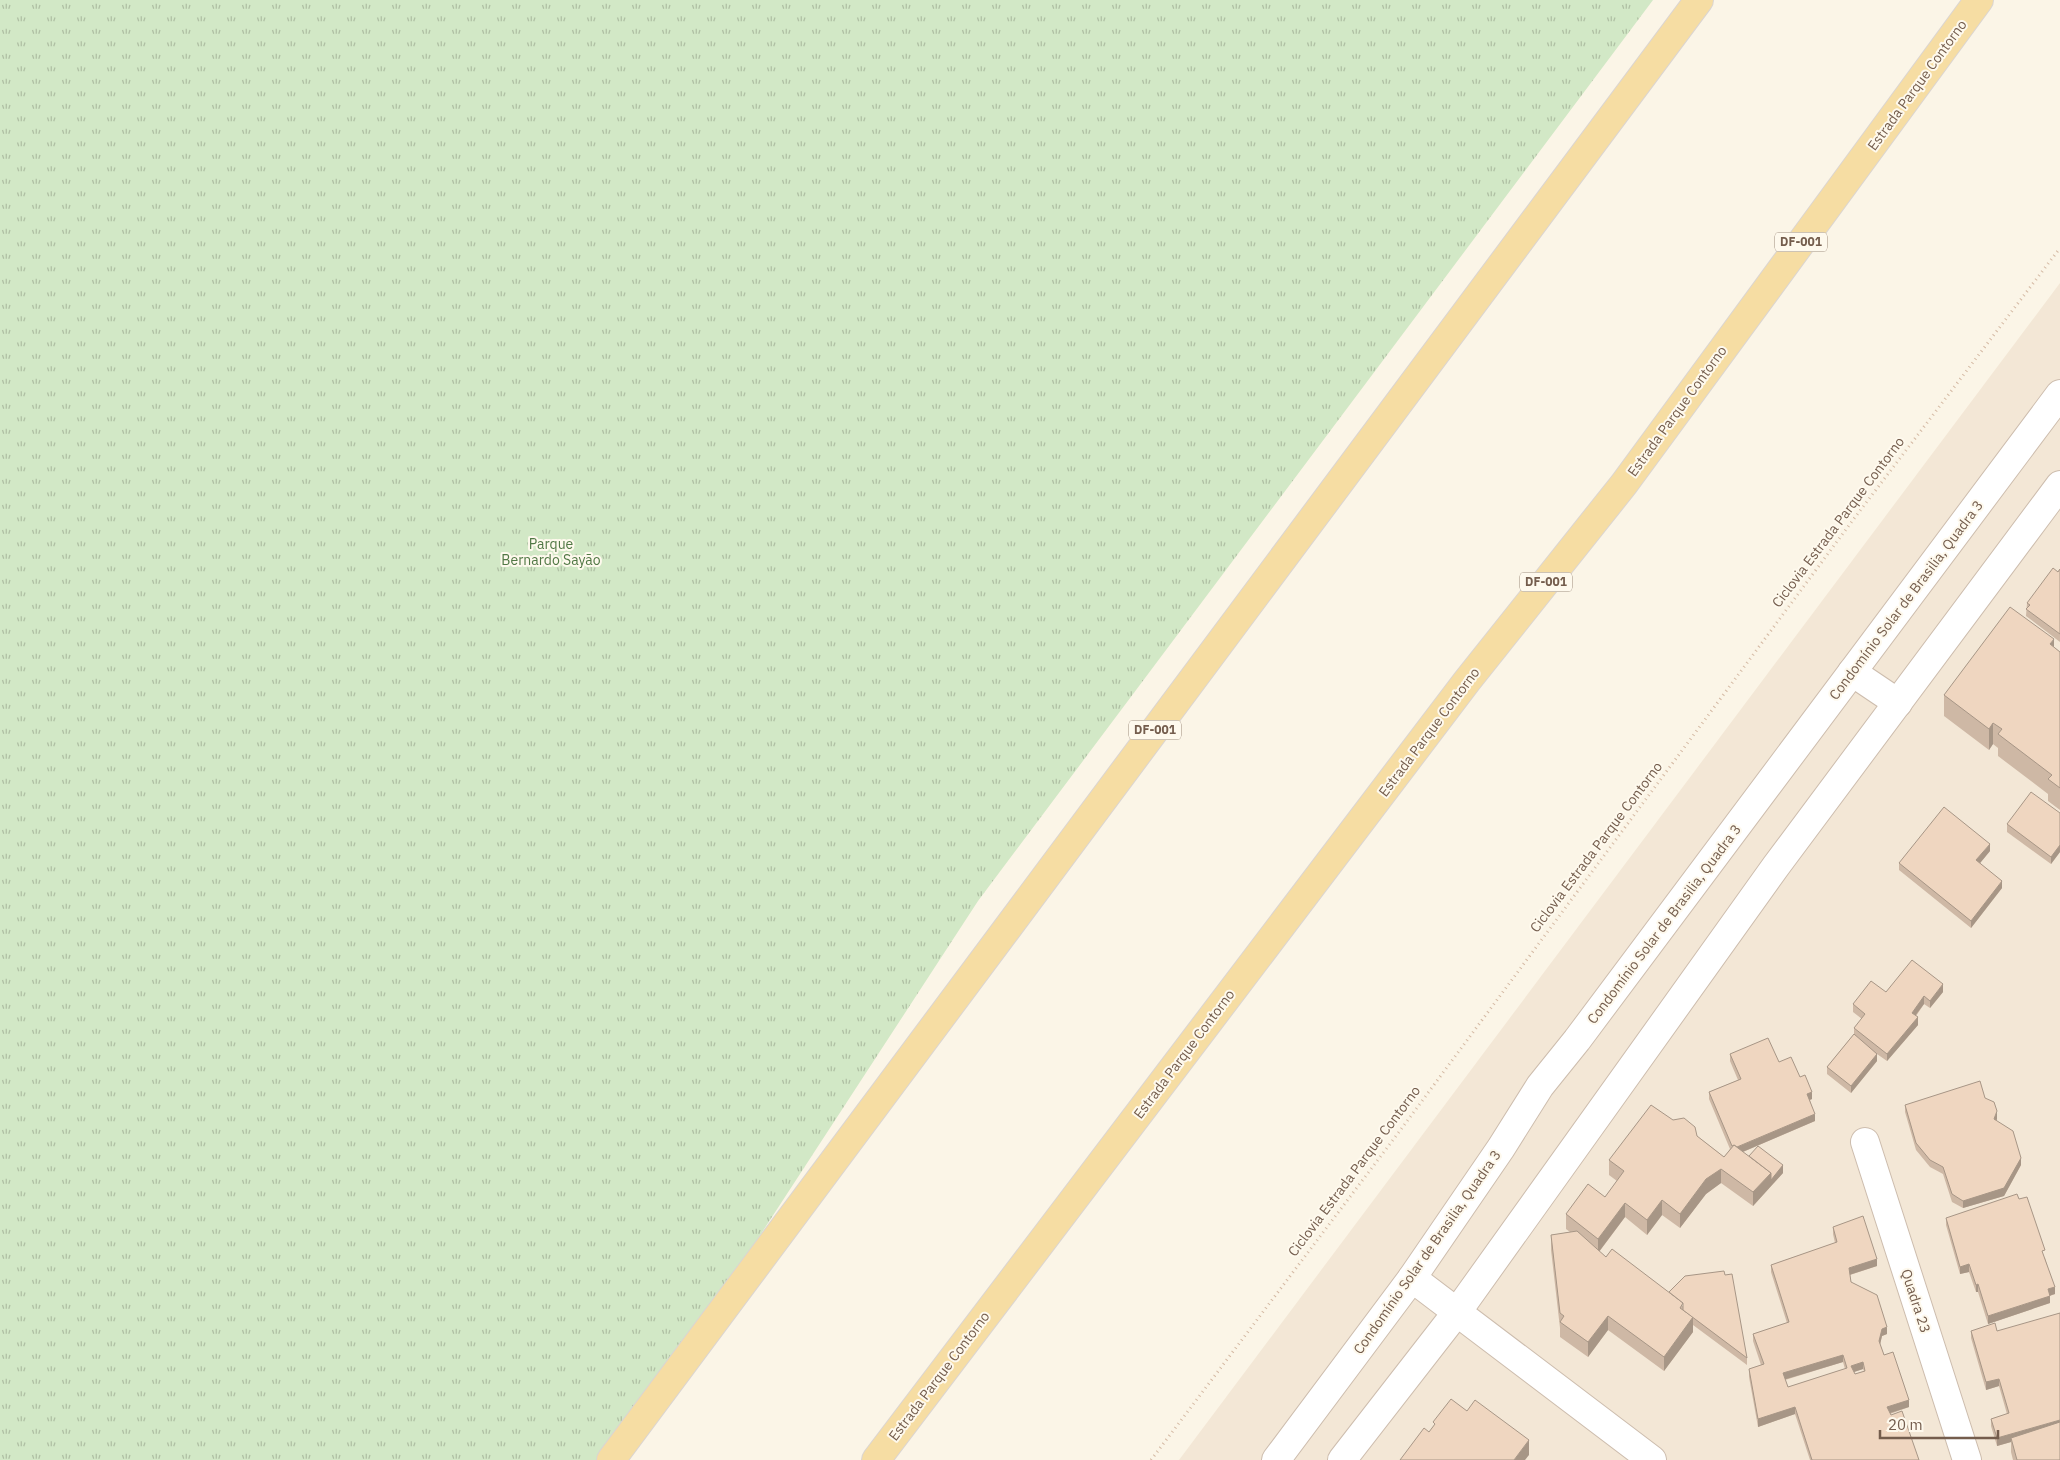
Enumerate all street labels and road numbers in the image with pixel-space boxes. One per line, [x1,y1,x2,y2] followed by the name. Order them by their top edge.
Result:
[1863,16,1971,154] street label: Estrada Parque Contorno
[1775,232,1827,252] road number: DF-001
[1623,342,1731,480] street label: Estrada Parque Contorno
[1768,433,1908,611] street label: Ciclovia Estrada Parque Contorno
[1825,497,1987,703] street label: Condomínio Solar de Brasilia, Quadra 3
[1520,572,1572,592] road number: DF-001
[1374,664,1484,800] street label: Estrada Parque Contorno
[1129,720,1181,740] road number: DF-001
[1526,758,1666,936] street label: Ciclovia Estrada Parque Contorno
[1583,821,1745,1027] street label: Condomínio Solar de Brasilia, Quadra 3
[1129,986,1239,1122] street label: Estrada Parque Contorno
[1284,1082,1424,1260] street label: Ciclovia Estrada Parque Contorno
[1349,1146,1505,1358] street label: Condomínio Solar de Brasilia, Quadra 3
[1897,1267,1935,1335] street label: Quadra 23
[884,1308,994,1444] street label: Estrada Parque Contorno

